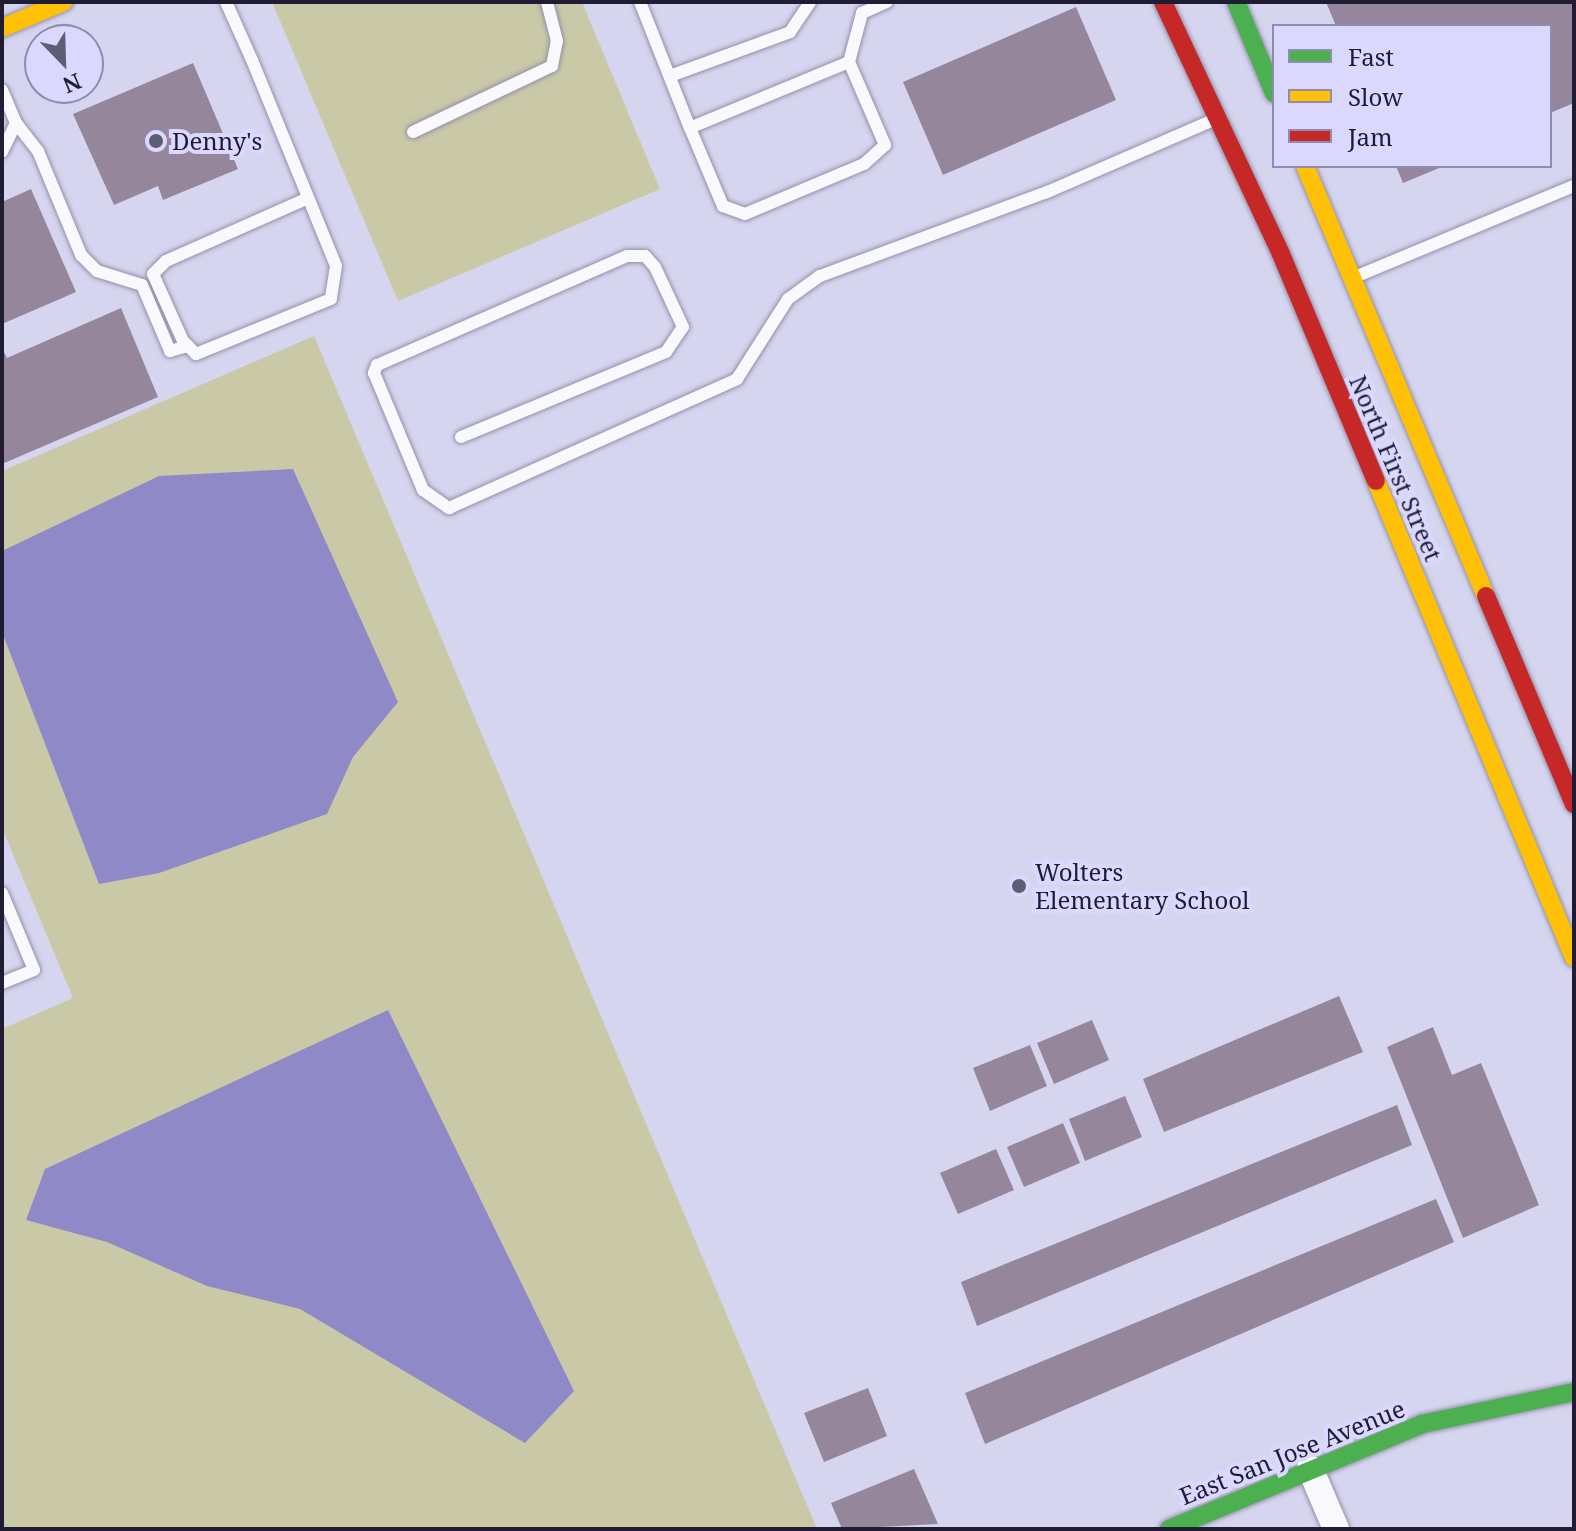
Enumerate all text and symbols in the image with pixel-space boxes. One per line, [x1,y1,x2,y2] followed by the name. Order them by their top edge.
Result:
[24,24,104,104] north arrow
[1272,24,1552,168] legend
[1348,40,1394,73] text: Fast
[59,67,86,101] text: N
[1348,80,1403,113] text: Slow
[1348,120,1393,153] text: Jam
[172,127,262,155] place label: Denny's
[147,132,165,150] marker: Denny's
[1344,371,1448,565] street label: North First Street
[1035,858,1250,914] place label: Wolters Elementary School
[1010,877,1028,895] marker: Wolters Elementary School
[1175,1394,1409,1510] street label: East San Jose Avenue

